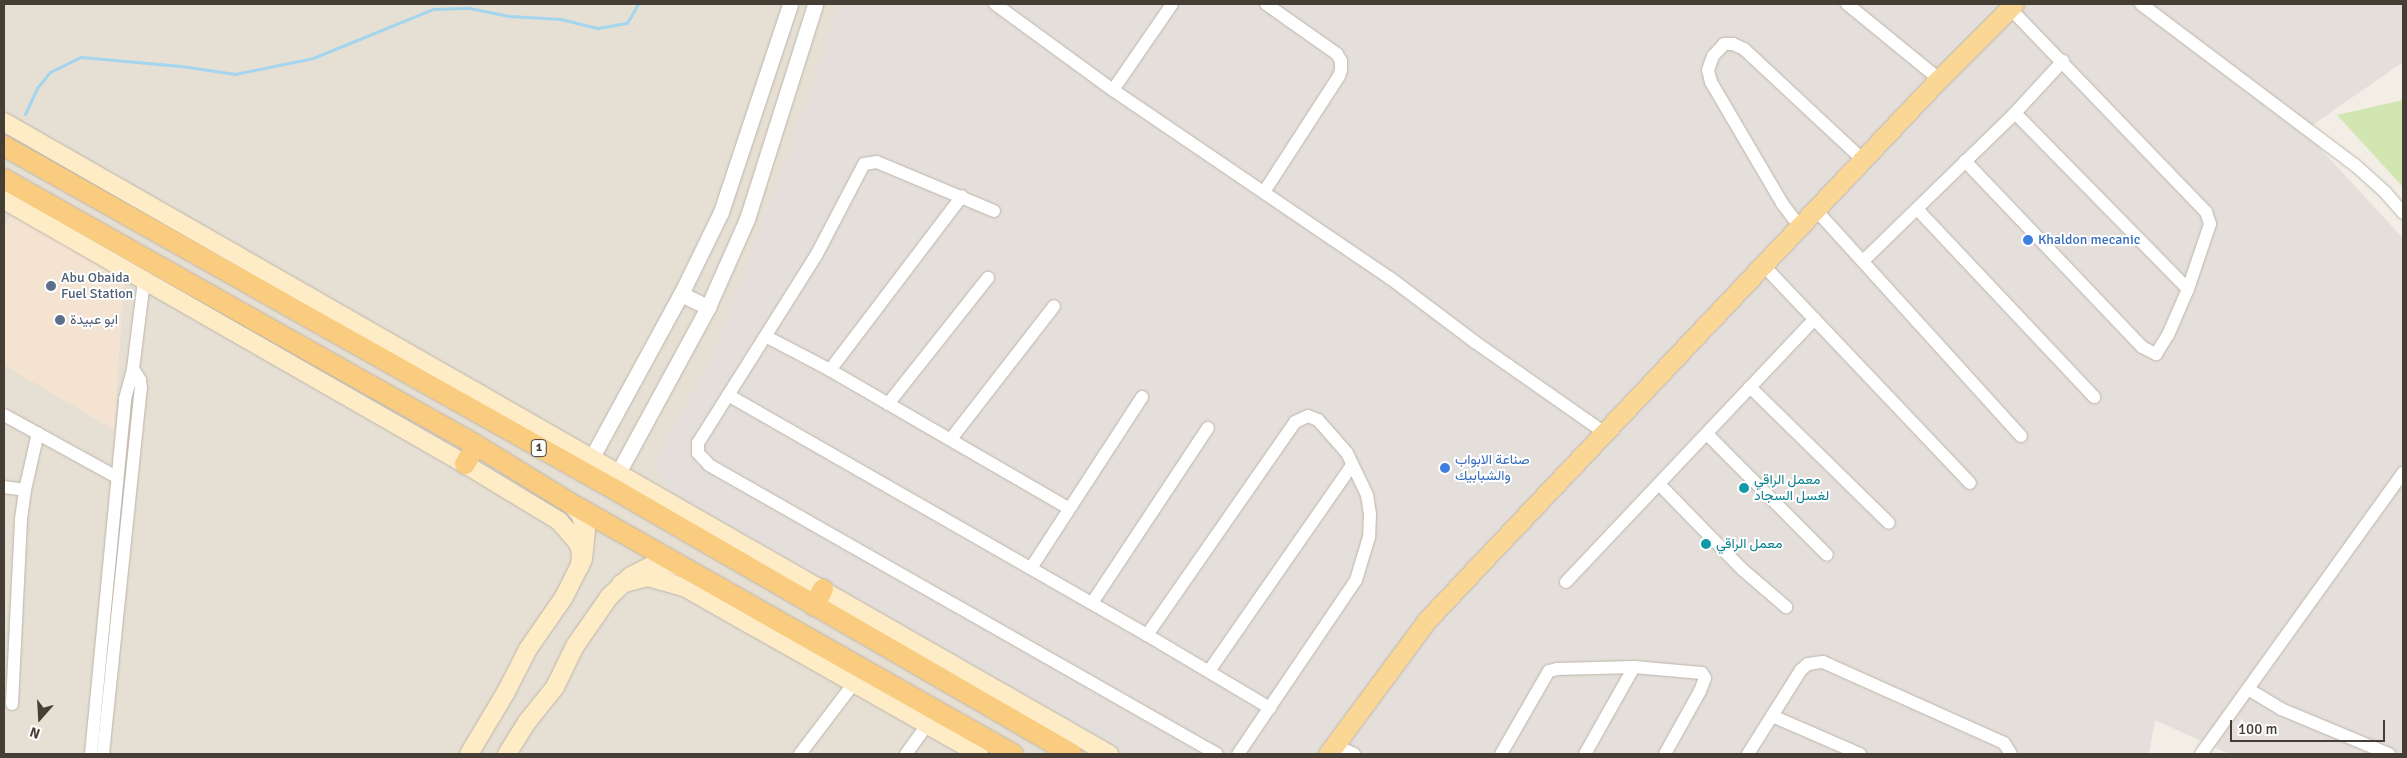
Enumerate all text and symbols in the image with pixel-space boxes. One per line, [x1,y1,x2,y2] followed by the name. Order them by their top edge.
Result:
[2038,232,2140,248] place label: Khaldon mecanic
[2022,234,2034,246] marker: Khaldon mecanic
[61,270,133,302] place label: Abu Obaida Fuel Station
[45,280,57,292] marker: Abu Obaida Fuel Station
[70,312,118,328] place label: ابو عبيدة
[54,314,66,326] marker: ابو عبيدة
[530,438,548,458] road number: 1
[1455,452,1530,484] place label: صناعة الابواب والشبابيك
[1439,462,1451,474] marker: صناعة الابواب والشبابيك
[1754,472,1829,504] place label: معمل الراقي لغسل السجاد
[1738,482,1750,494] marker: معمل الراقي لغسل السجاد
[1716,536,1782,552] place label: معمل الراقي
[1700,538,1712,550] marker: معمل الراقي
[15,693,65,743] north arrow
[2232,710,2387,742] scale bar
[2238,720,2278,738] text: 100 m
[28,723,42,742] text: N

